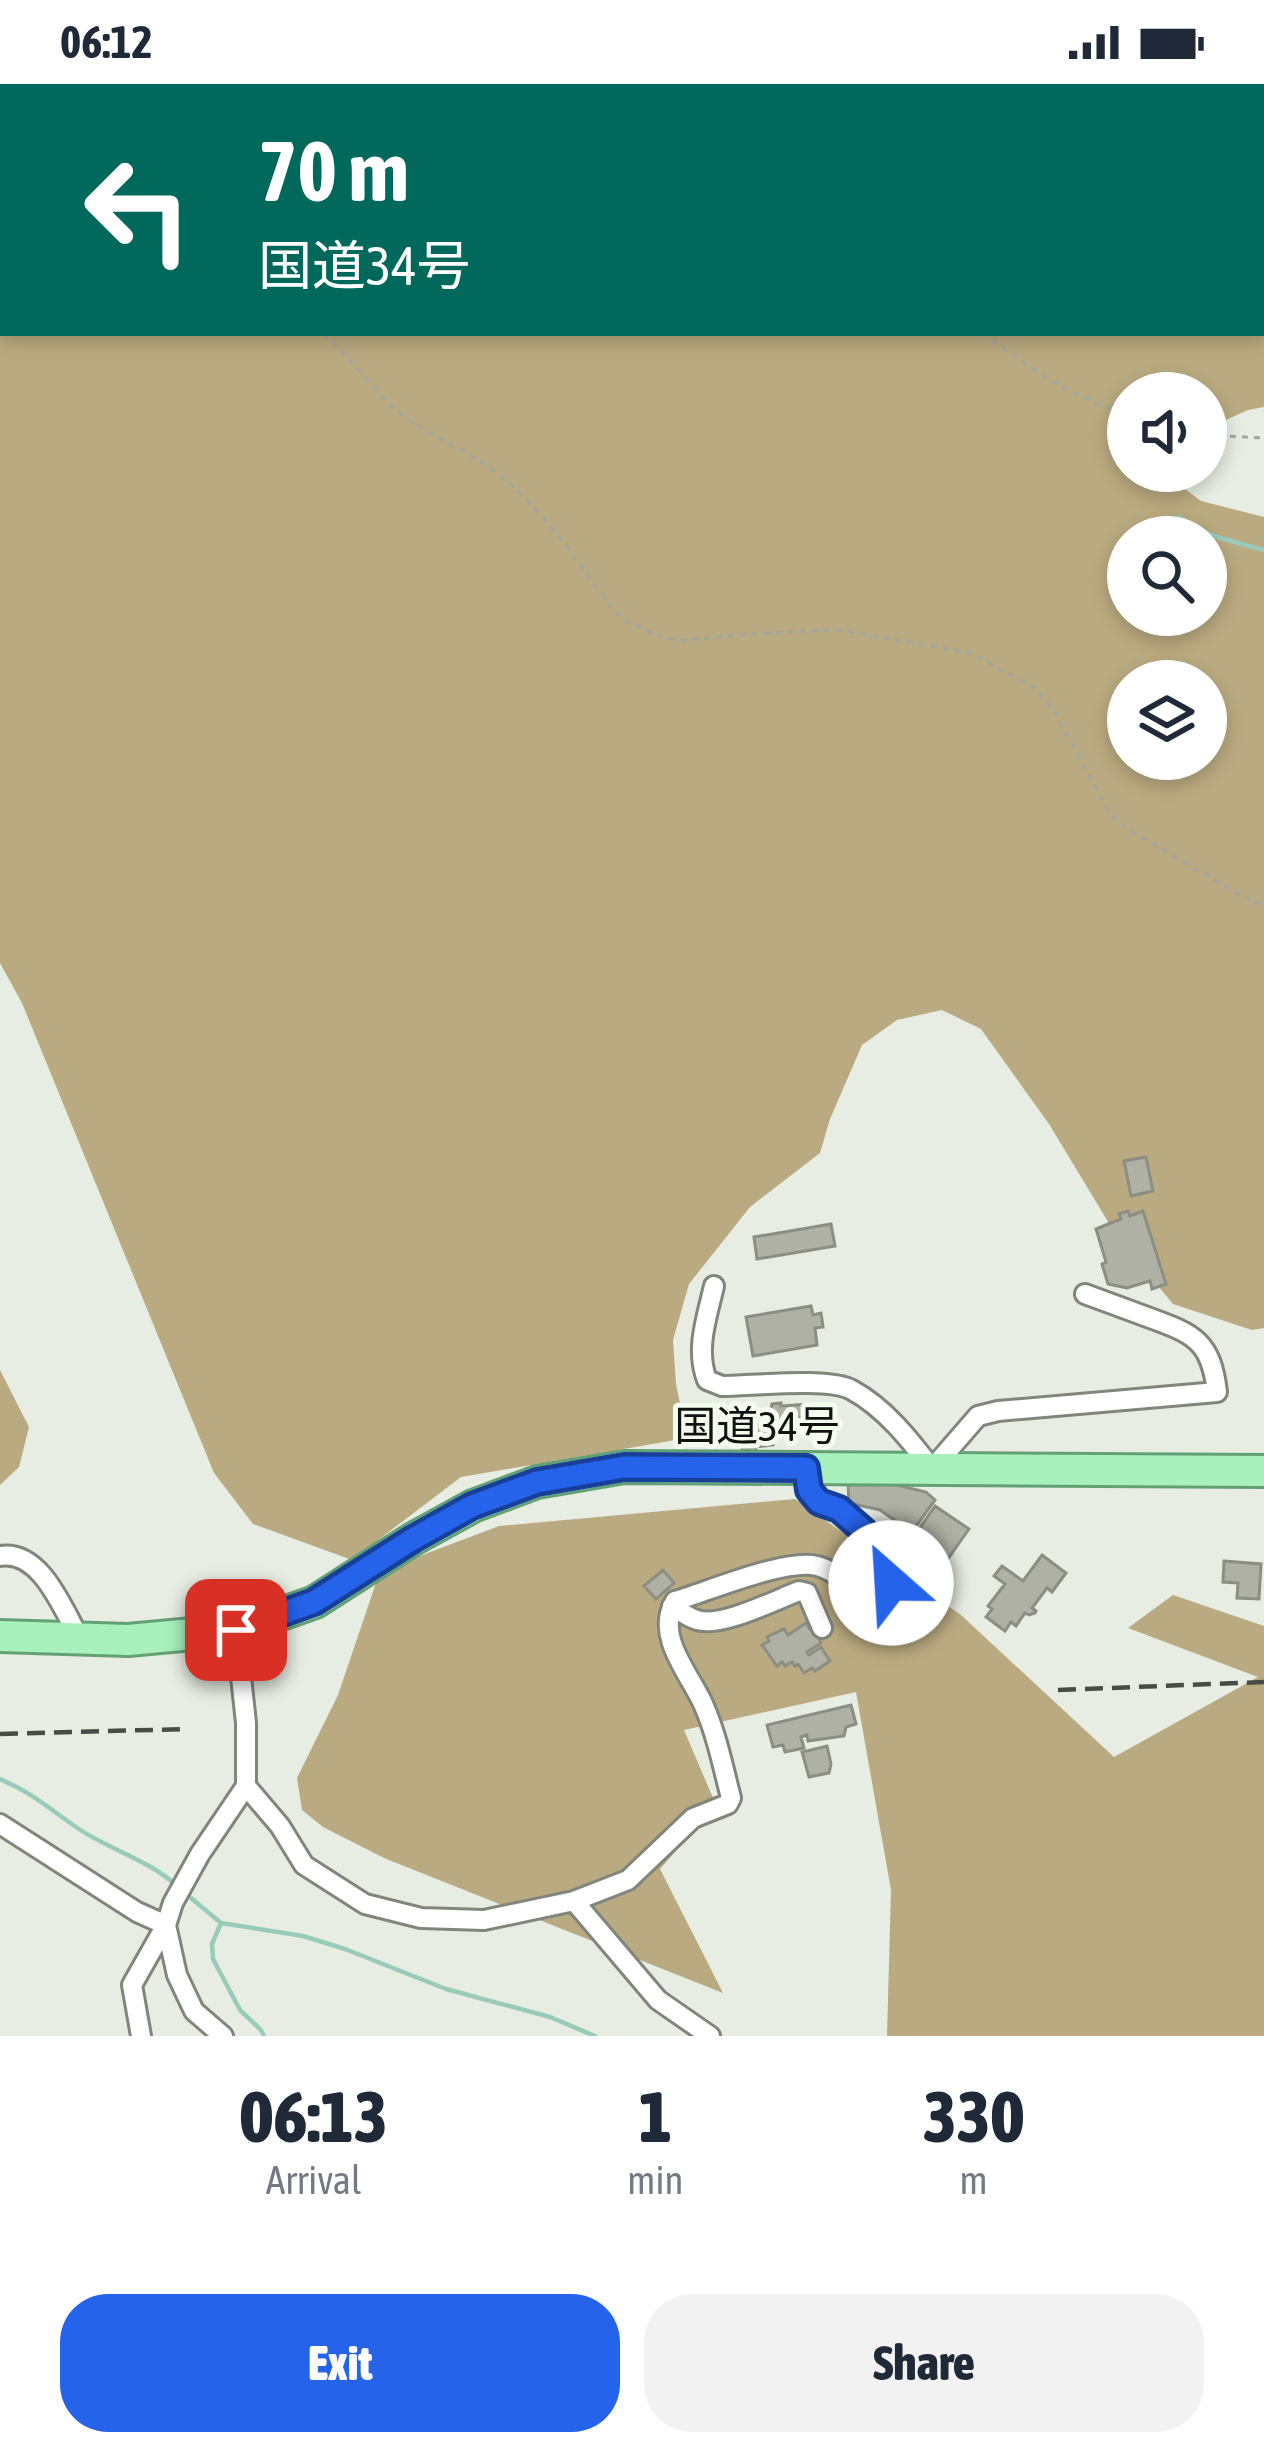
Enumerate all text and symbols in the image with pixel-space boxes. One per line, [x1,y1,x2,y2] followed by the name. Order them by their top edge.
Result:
[60,16,153,68] text: 06:12
[258,123,409,219] text: 70 m
[60,132,216,288] icon: left
[258,235,471,296] text: 国道34号
[1107,372,1227,780] map controls
[1107,372,1227,492] button: sound
[1107,516,1227,636] button: search
[1107,660,1227,780] button: layers
[674,1402,840,1450] street label: 国道34号
[828,1520,954,1646] position arrow
[185,1579,287,1681] pin
[203,1597,269,1663] icon: arrive
[240,2075,388,2157] text: 06:13
[638,2075,672,2157] text: 1
[923,2075,1024,2157] text: 330
[266,2158,361,2202] text: Arrival
[627,2158,683,2202] text: min
[960,2158,988,2202] text: m
[60,2294,620,2432] button: Exit
[644,2294,1204,2432] button: Share

